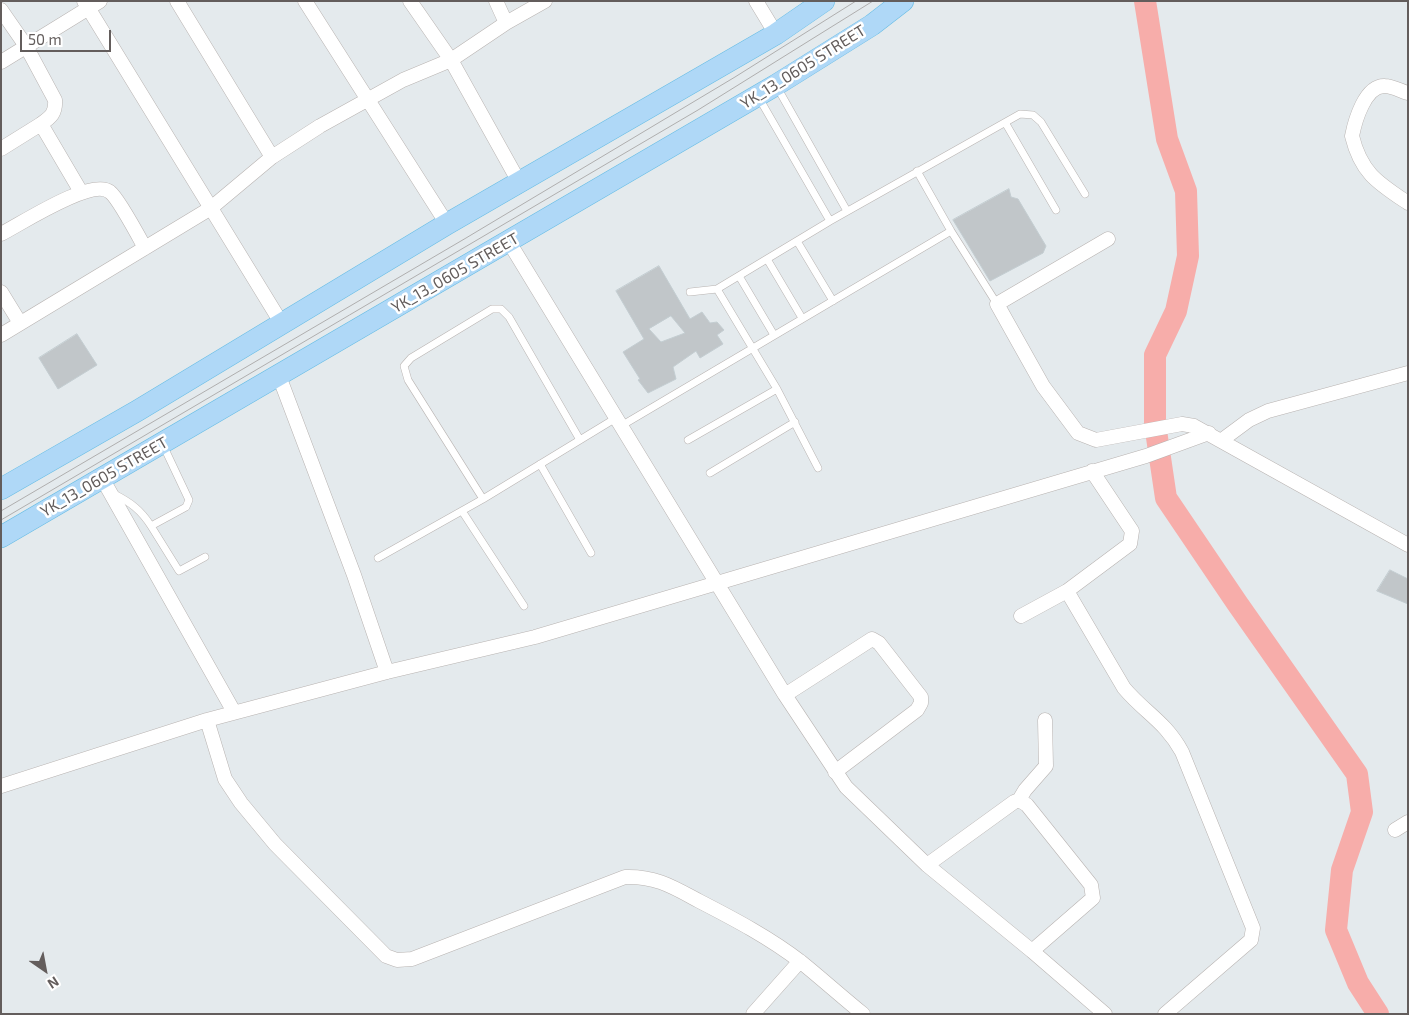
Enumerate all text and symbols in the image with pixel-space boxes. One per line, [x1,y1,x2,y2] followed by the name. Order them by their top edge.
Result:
[22,20,114,52] scale bar
[737,21,869,113] street label: YK_13_0605 STREET
[28,30,62,48] text: 50 m
[388,229,522,317] street label: YK_13_0605 STREET
[37,433,171,521] street label: YK_13_0605 STREET
[20,945,70,995] north arrow
[45,973,62,993] text: N

